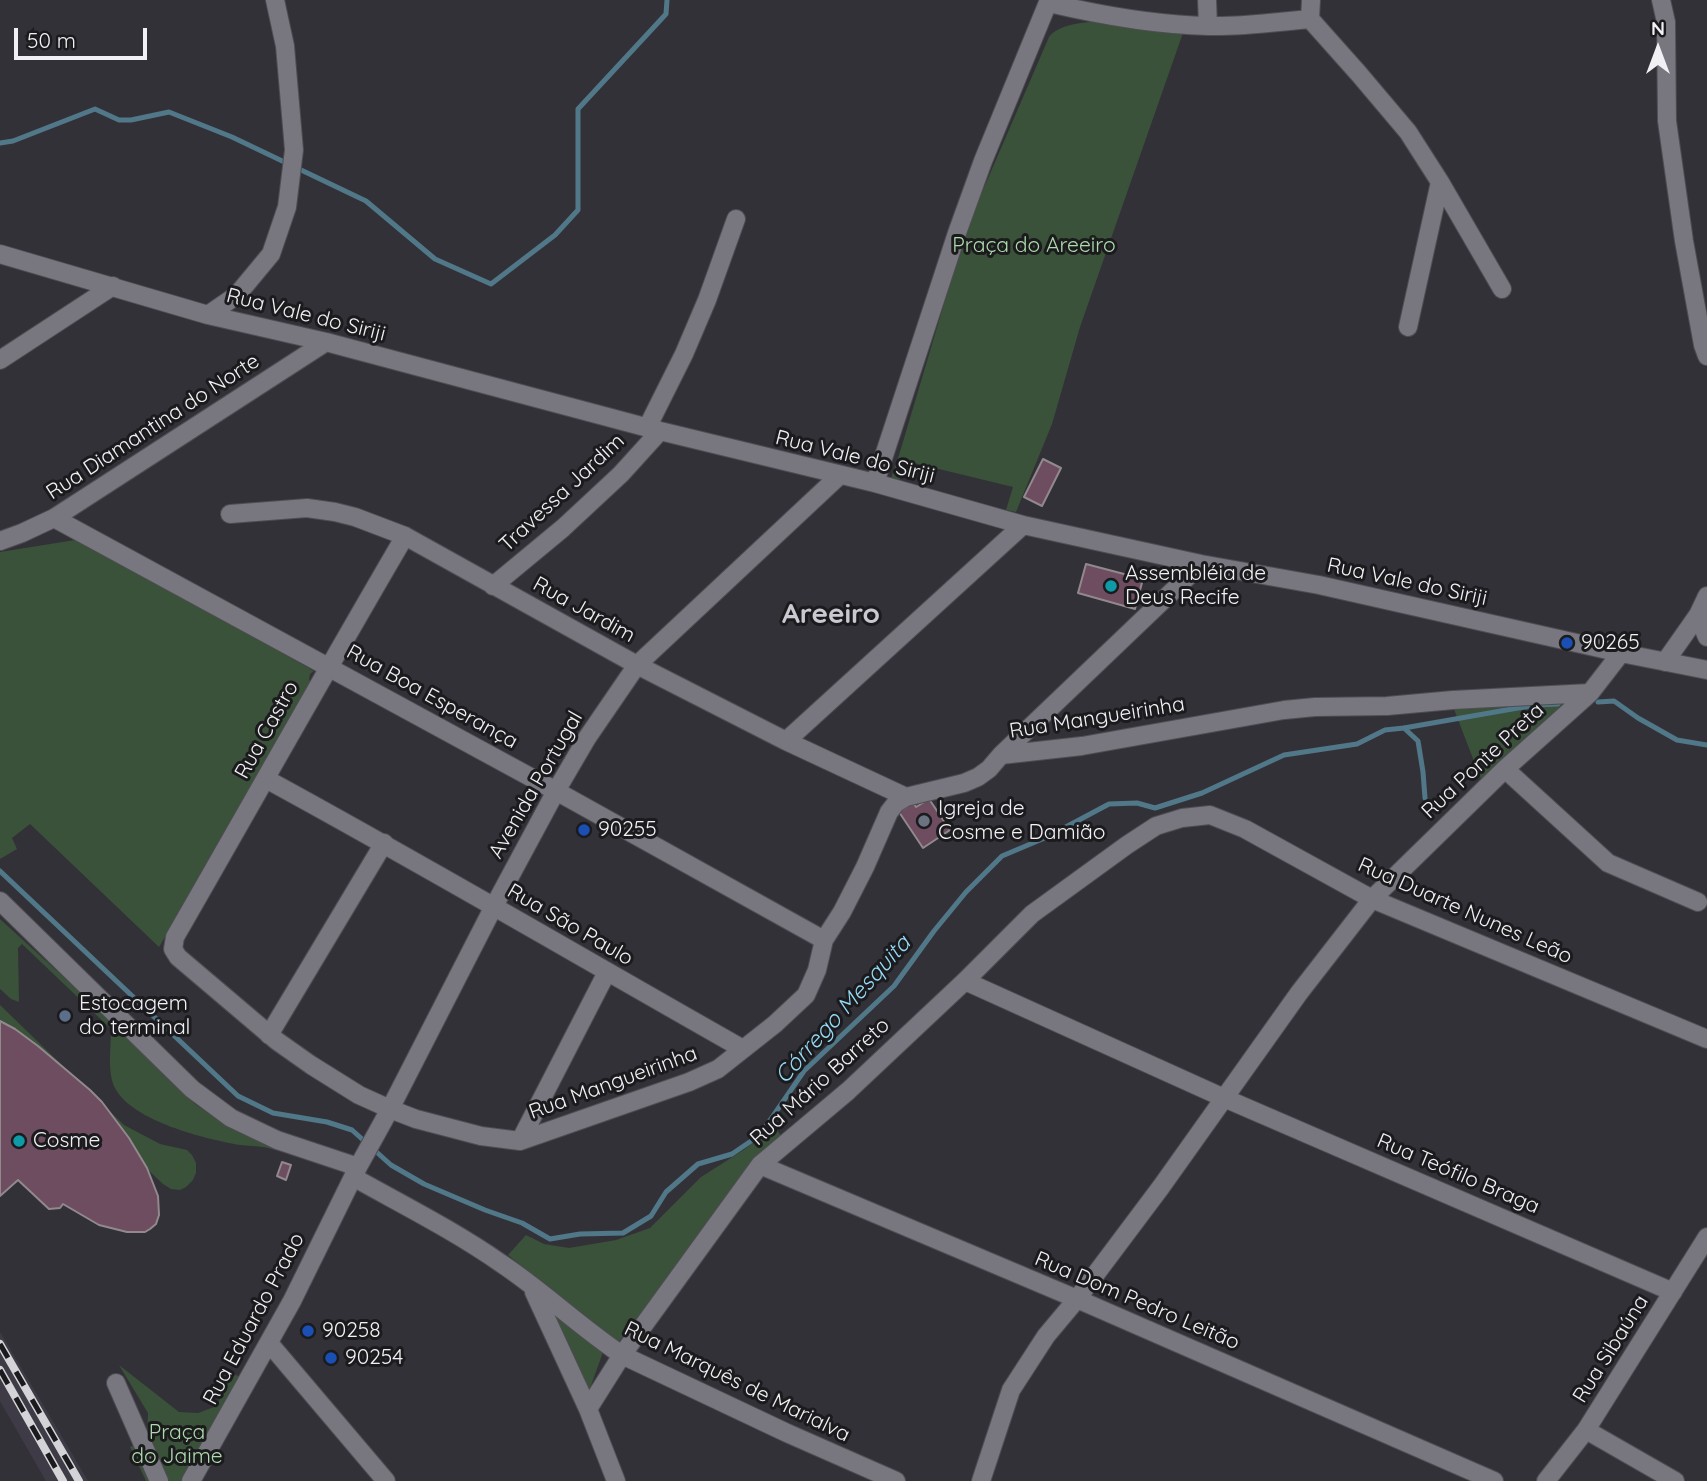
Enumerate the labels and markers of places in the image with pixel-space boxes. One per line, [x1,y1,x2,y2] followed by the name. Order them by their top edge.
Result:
[1125,561,1266,611] place label: Assembléia de Deus Recife
[1103,578,1119,594] marker: Assembléia de Deus Recife
[1581,630,1640,656] place label: 90265
[1559,635,1575,651] marker: 90265
[938,796,1105,846] place label: Igreja de Cosme e Damião
[916,813,932,829] marker: Igreja de Cosme e Damião
[598,817,657,843] place label: 90255
[576,822,592,838] marker: 90255
[79,991,190,1041] place label: Estocagem do terminal
[57,1008,73,1024] marker: Estocagem do terminal
[33,1128,100,1154] place label: Cosme
[11,1133,27,1149] marker: Cosme
[322,1318,381,1344] place label: 90258
[300,1323,316,1339] marker: 90258
[345,1345,403,1371] place label: 90254
[323,1350,339,1366] marker: 90254

